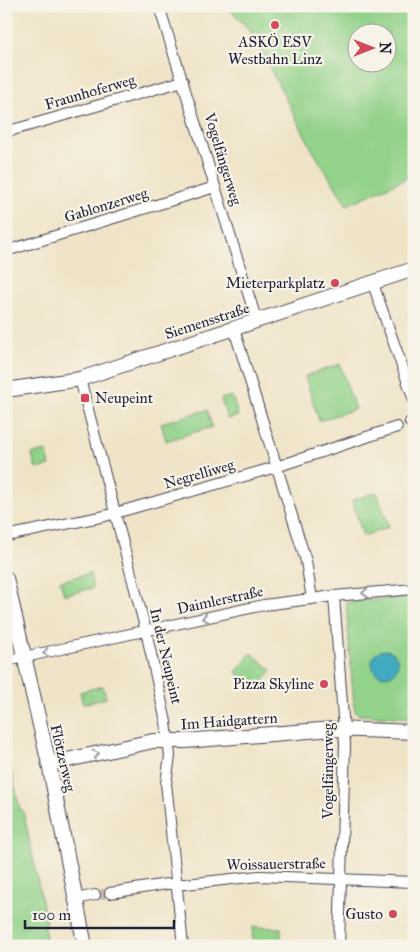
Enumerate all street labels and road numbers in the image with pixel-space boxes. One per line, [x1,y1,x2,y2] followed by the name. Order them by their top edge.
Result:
[43,70,138,114] street label: Fraunhoferweg
[200,110,246,208] street label: Vogelfängerweg
[62,184,151,226] street label: Gablonzerweg
[162,299,252,343] street label: Siemensstraße
[162,455,237,493] street label: Negrelliweg
[175,582,265,618] street label: Daimlerstraße
[146,606,186,707] street label: In der Neupeint
[180,709,278,733] street label: Im Haidgattern
[319,722,337,820] street label: Vogelfängerweg
[47,723,80,794] street label: Flötzerweg
[226,854,326,874] street label: Woissauerstraße

